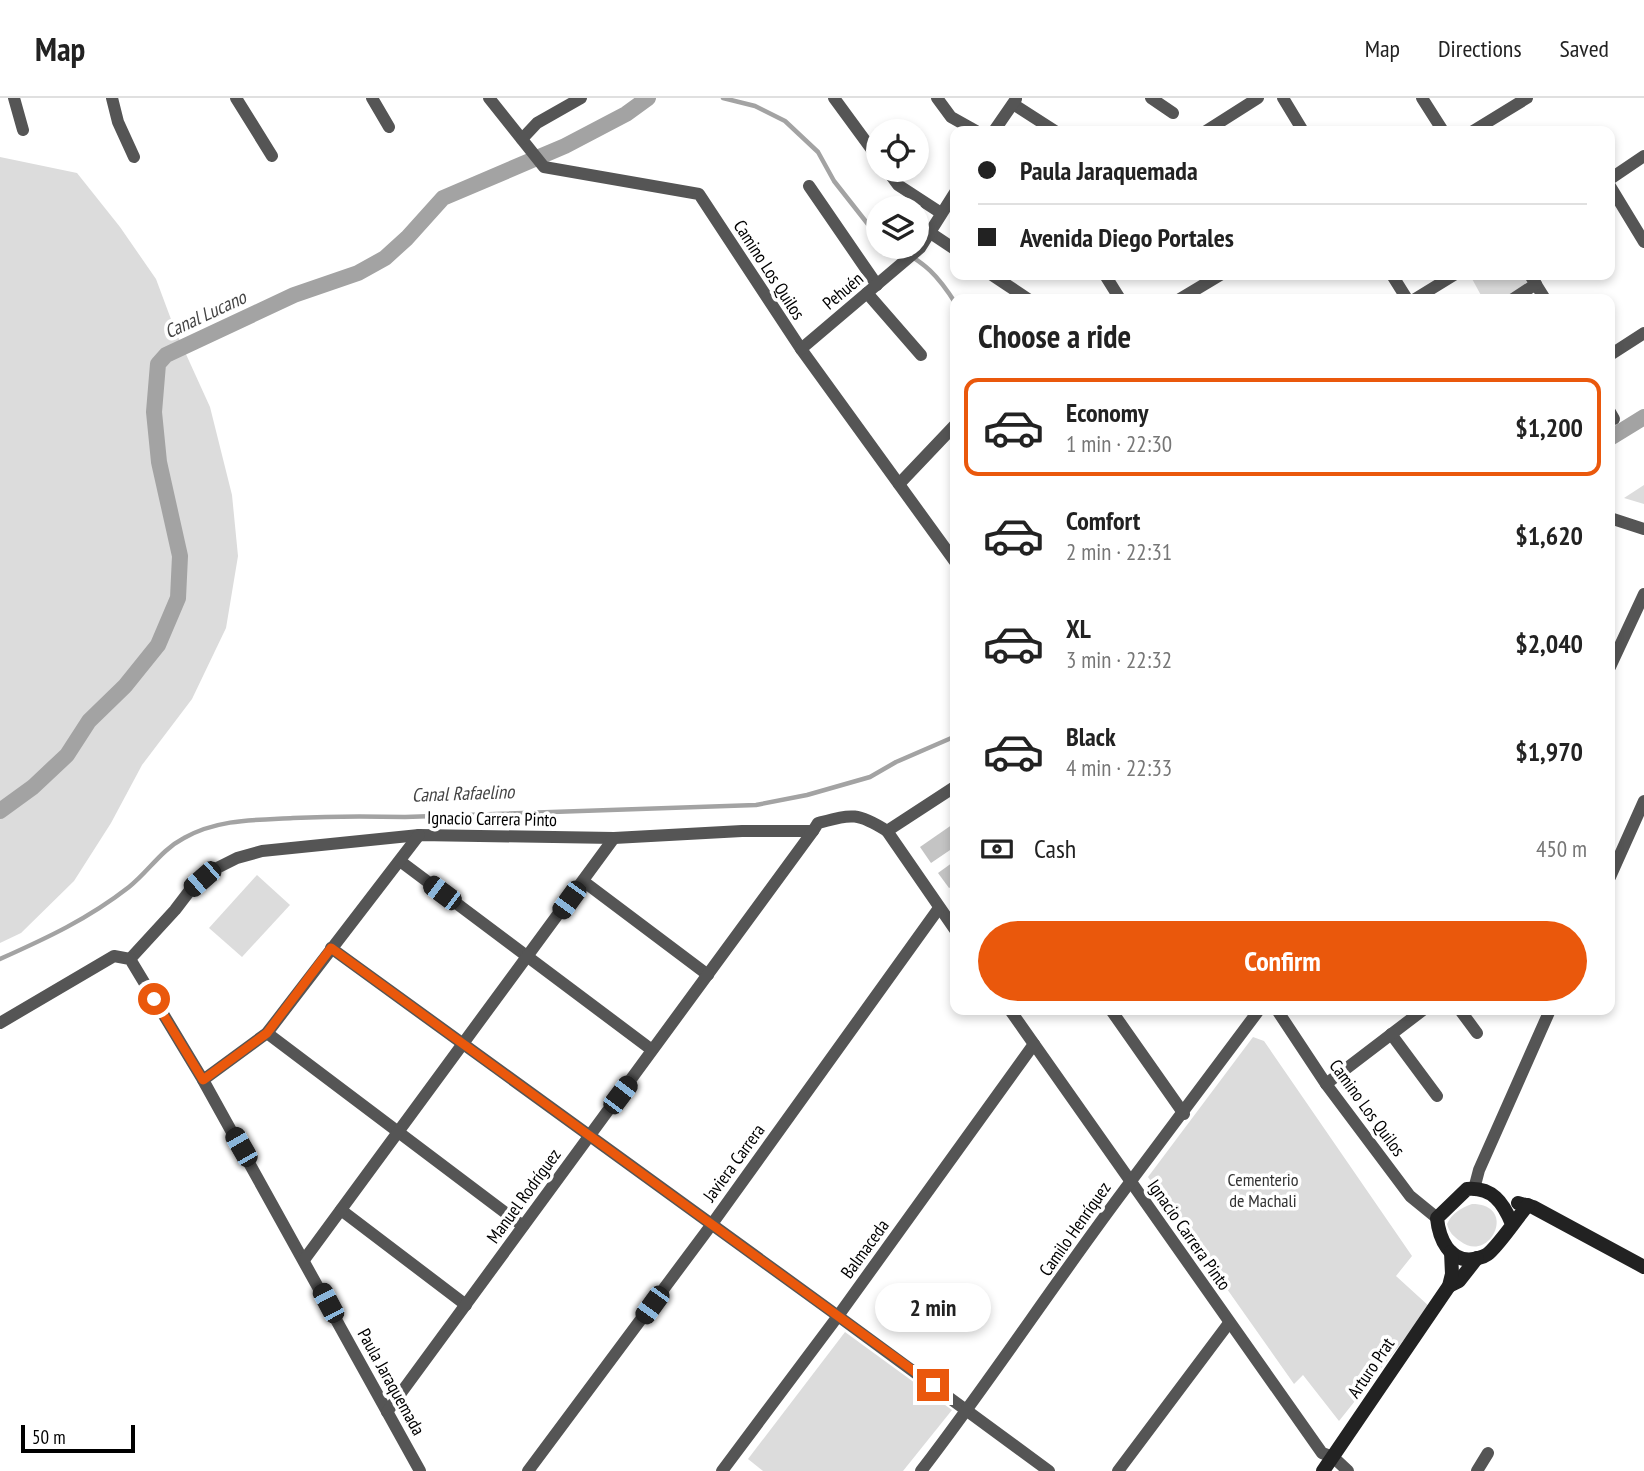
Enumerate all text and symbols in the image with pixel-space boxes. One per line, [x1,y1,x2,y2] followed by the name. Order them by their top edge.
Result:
[35,27,85,70] text: Map
[1365,33,1400,64] text: Map
[1438,33,1522,64] text: Directions
[1560,33,1609,64] text: Saved
[866,119,929,259] map controls
[866,119,929,182] button: locate
[1020,154,1198,187] text: Paula Jaraquemada
[866,196,929,259] button: layers
[729,216,810,324] street label: Camino Los Quilos
[1020,221,1234,254] text: Avenida Diego Portales
[818,267,868,314] street label: Pehuén
[160,284,251,343] water label: Canal Lucano
[978,315,1131,357] text: Choose a ride
[982,396,1045,459] icon: car
[1066,396,1148,429] text: Economy
[1515,411,1583,444] text: $1,200
[1066,429,1172,458] text: 1 min · 22:30
[982,504,1045,567] icon: car
[1066,504,1140,537] text: Comfort
[1515,519,1583,552] text: $1,620
[1066,537,1172,566] text: 2 min · 22:31
[982,612,1045,675] icon: car
[1066,612,1091,645] text: XL
[1515,627,1583,660] text: $2,040
[1066,645,1172,674] text: 3 min · 22:32
[982,720,1045,783] icon: car
[1066,720,1116,753] text: Black
[1515,735,1583,768] text: $1,970
[1066,753,1172,782] text: 4 min · 22:33
[411,779,516,807] water label: Canal Rafaelino
[427,806,557,831] street label: Ignacio Carrera Pinto
[978,830,1016,868] icon: cash
[1034,832,1076,865] text: Cash
[1536,834,1587,863] text: 450 m
[180,857,225,901] car
[419,872,466,914] car
[549,877,590,923] car
[978,921,1587,1001] button: Confirm
[138,983,170,1015] route start
[1324,1055,1410,1161] street label: Camino Los Quilos
[599,1072,642,1118] car
[697,1119,769,1207] street label: Javiera Carrera
[222,1124,261,1170] car
[482,1144,566,1248] street label: Manuel Rodríguez
[1227,1168,1299,1212] park label: Cementerio de Machali
[1143,1175,1236,1295] street label: Ignacio Carrera Pinto
[1034,1177,1116,1280] street label: Camilo Henríquez
[836,1215,894,1283] street label: Balmaceda
[309,1280,348,1326] car
[632,1282,673,1328] car
[875,1284,991,1332] callout: 2 min
[910,1293,956,1322] text: 2 min
[353,1324,430,1439] street label: Paula Jaraquemada
[1342,1333,1399,1402] street label: Arturo Prat
[917,1369,949,1401] route end
[21,1422,135,1454] scale bar
[32,1425,66,1449] text: 50 m

